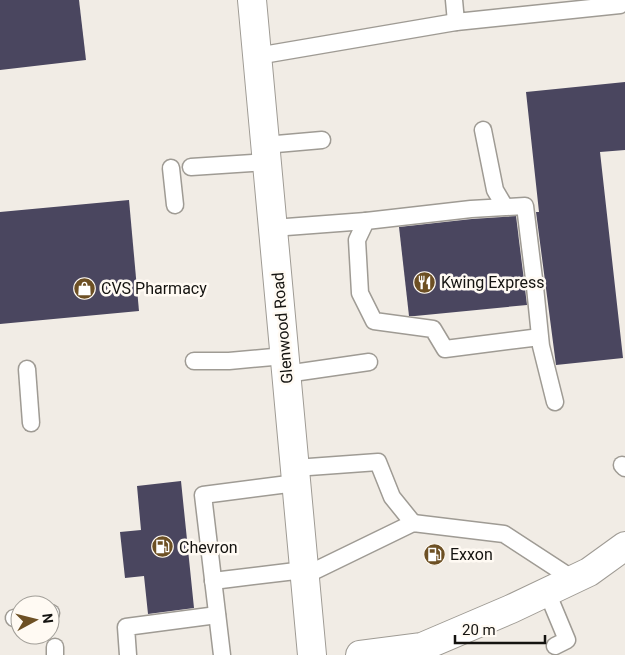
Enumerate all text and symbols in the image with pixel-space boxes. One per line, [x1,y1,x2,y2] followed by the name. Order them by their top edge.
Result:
[413,270,437,294] restaurant icon: Kwing Express
[268,271,297,385] street label: Glenwood Road
[441,273,545,292] place label: Kwing Express
[73,276,97,300] shop icon: CVS Pharmacy
[101,279,207,298] place label: CVS Pharmacy
[151,535,175,559] fuel station icon: Chevron
[179,538,238,557] place label: Chevron
[422,542,446,566] fuel station icon: Exxon
[450,545,493,564] place label: Exxon
[10,595,60,645] north arrow
[455,612,545,644] scale bar
[39,613,56,624] text: N
[462,621,496,639] text: 20 m

